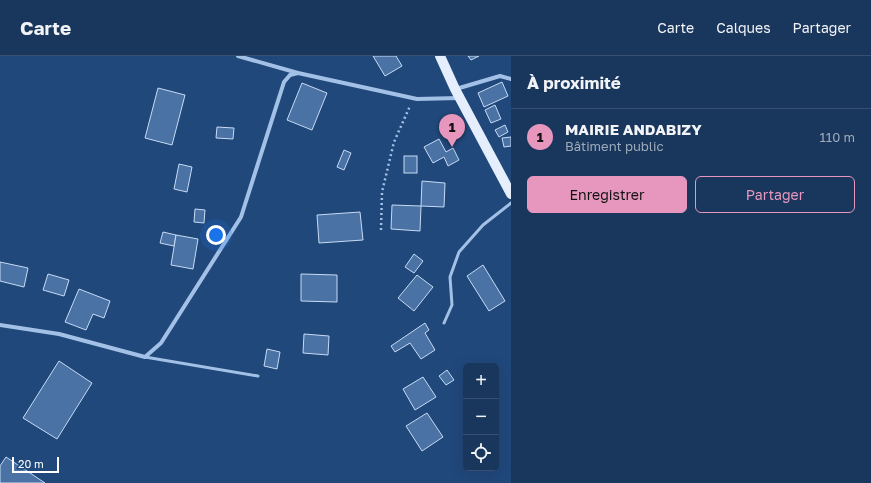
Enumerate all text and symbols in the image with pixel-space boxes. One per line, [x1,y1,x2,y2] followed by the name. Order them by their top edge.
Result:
[20,16,71,39] text: Carte
[657,19,694,36] text: Carte
[716,19,771,36] text: Calques
[793,19,851,36] text: Partager
[527,72,621,93] text: À proximité
[439,114,465,147] pin: 1
[565,120,702,138] text: MAIRIE ANDABIZY
[537,129,543,145] text: 1
[820,129,855,145] text: 110 m
[565,138,664,154] text: Bâtiment public
[527,176,687,213] button: Enregistrer
[695,176,855,213] button: Partager
[206,225,226,245] your location
[463,363,499,471] map controls
[463,363,499,399] button: +
[463,399,499,435] button: −
[463,435,499,471] button: locate
[12,455,59,474] scale bar
[18,457,44,470] text: 20 m

